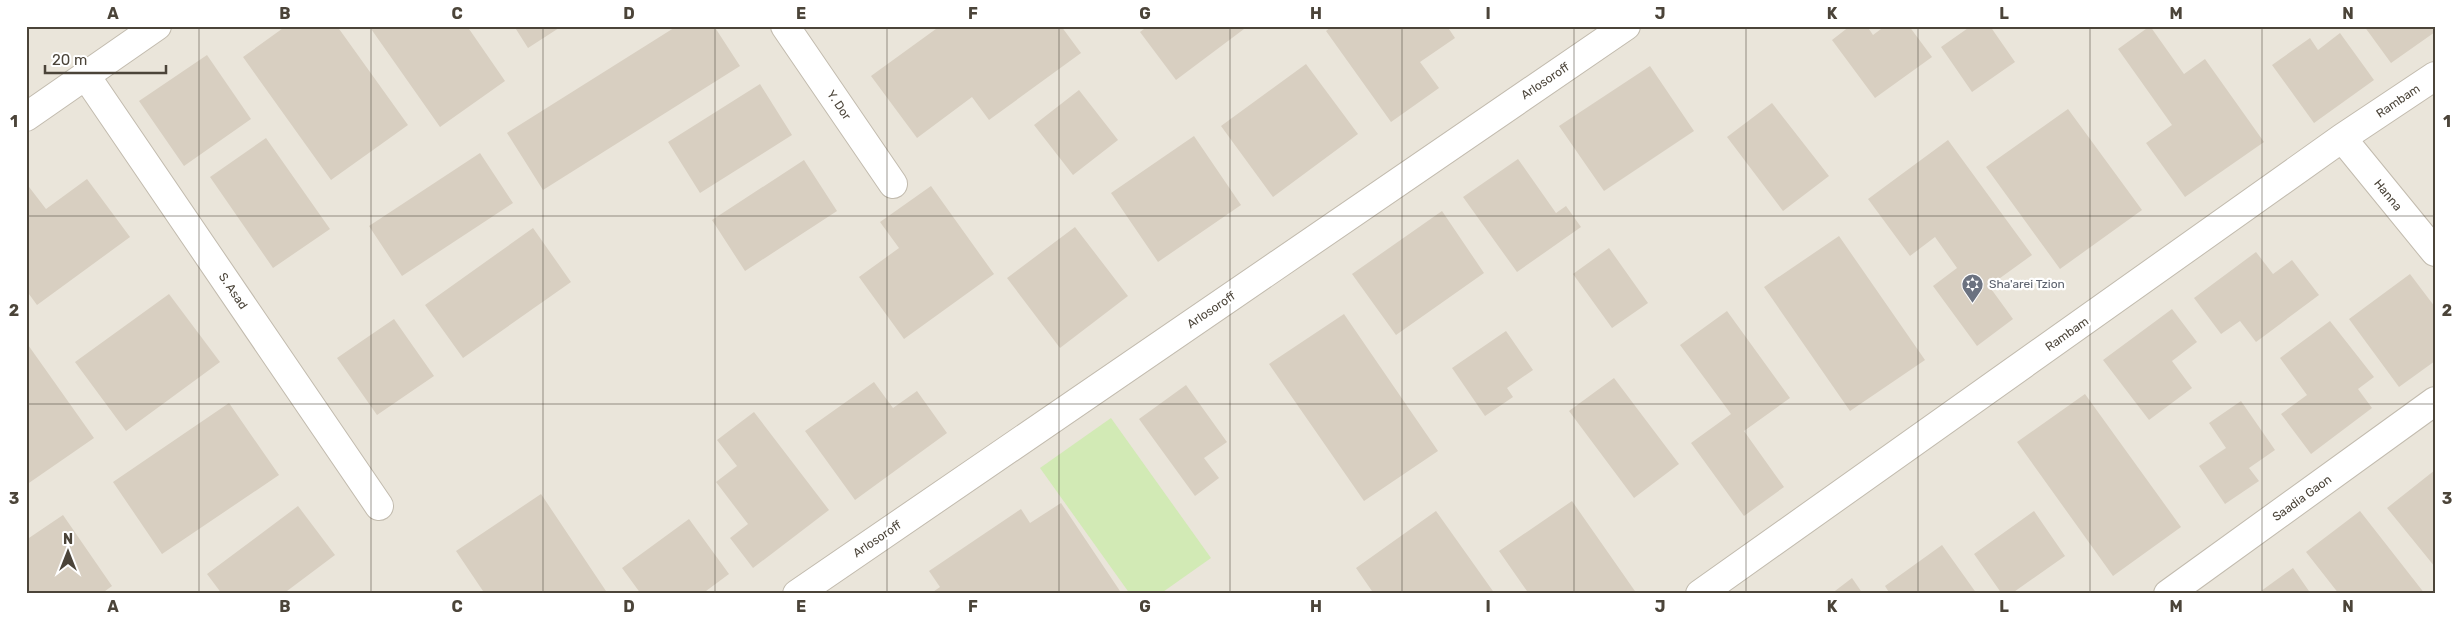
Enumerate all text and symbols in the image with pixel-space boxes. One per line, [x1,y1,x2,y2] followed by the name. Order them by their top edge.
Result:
[107,4,119,23] text: A
[279,4,291,23] text: B
[451,4,463,23] text: C
[623,4,635,23] text: D
[796,4,806,23] text: E
[968,4,978,23] text: F
[1139,4,1151,23] text: G
[1310,4,1322,23] text: H
[1485,4,1491,23] text: I
[1655,4,1665,23] text: J
[1827,4,1838,23] text: K
[1999,4,2009,23] text: L
[2169,4,2183,23] text: M
[2342,4,2354,23] text: N
[45,42,166,74] scale bar
[52,51,87,69] text: 20 m
[1518,59,1572,102] street label: Arlosoroff
[2374,81,2422,121] street label: Rambam
[824,88,854,123] street label: Y. Dor
[10,112,18,131] text: 1
[2443,112,2451,131] text: 1
[2371,176,2405,214] street label: Hanna
[216,270,250,312] street label: S. Asad
[1961,272,1985,303] synagogue icon: Sha'arei Tzion
[1989,277,2065,291] place label: Sha'arei Tzion
[1184,288,1238,331] street label: Arlosoroff
[9,301,19,320] text: 2
[2442,301,2452,320] text: 2
[2043,314,2091,354] street label: Rambam
[2270,472,2334,524] street label: Saadia Gaon
[9,489,19,508] text: 3
[2442,489,2452,508] text: 3
[850,517,904,560] street label: Arlosoroff
[42,528,92,578] north arrow
[63,531,73,548] text: N
[107,597,119,616] text: A
[279,597,291,616] text: B
[451,597,463,616] text: C
[623,597,635,616] text: D
[796,597,806,616] text: E
[968,597,978,616] text: F
[1139,597,1151,616] text: G
[1310,597,1322,616] text: H
[1485,597,1491,616] text: I
[1655,597,1665,616] text: J
[1827,597,1838,616] text: K
[1999,597,2009,616] text: L
[2169,597,2183,616] text: M
[2342,597,2354,616] text: N

